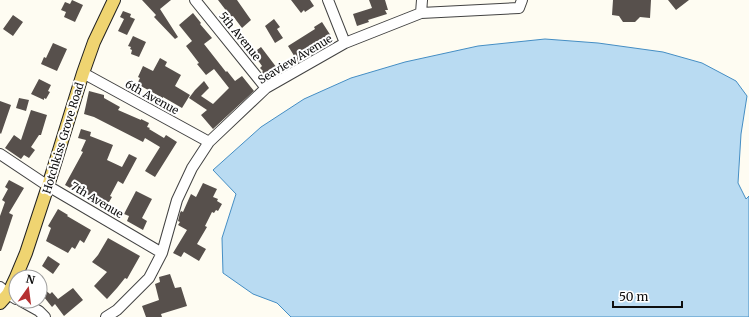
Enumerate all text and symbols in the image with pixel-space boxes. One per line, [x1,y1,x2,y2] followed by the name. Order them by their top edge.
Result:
[216,9,264,63] street label: 5th Avenue
[255,31,335,87] street label: Seaview Avenue
[123,77,182,118] street label: 6th Avenue
[39,80,87,195] street label: Hotchkiss Grove Road
[68,179,126,221] street label: 7th Avenue
[8,269,48,309] north arrow
[25,271,37,287] text: N
[613,283,682,309] scale bar
[619,289,648,304] text: 50 m

